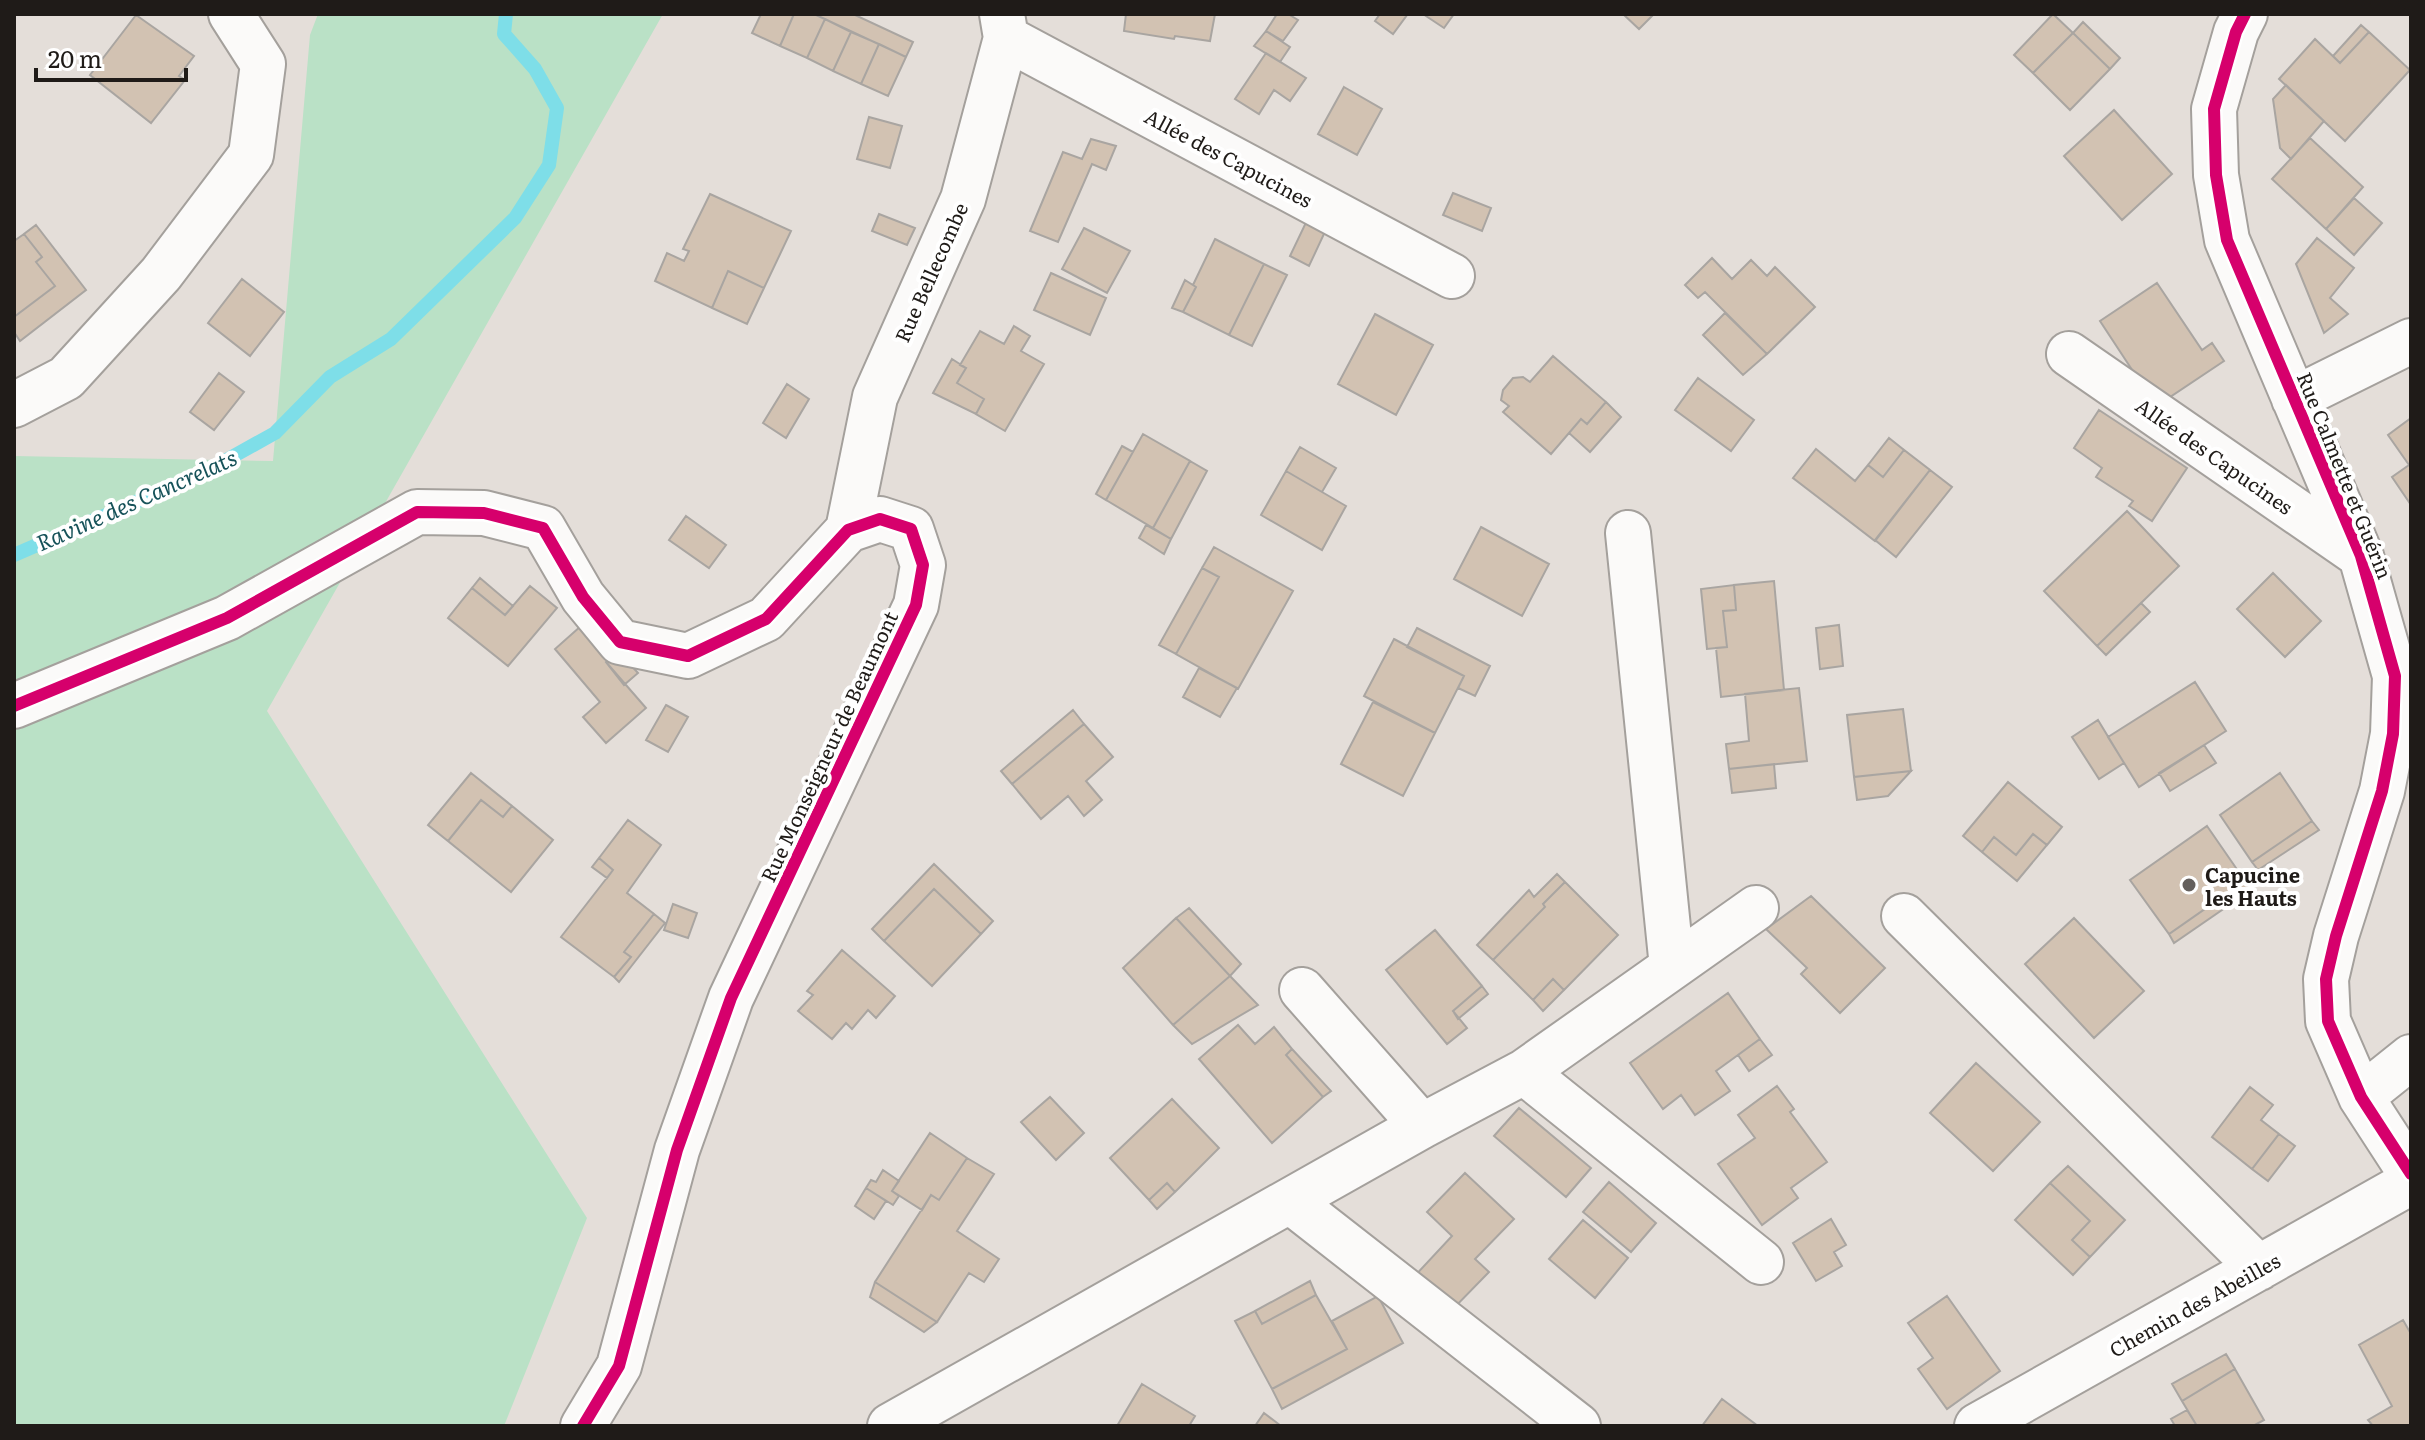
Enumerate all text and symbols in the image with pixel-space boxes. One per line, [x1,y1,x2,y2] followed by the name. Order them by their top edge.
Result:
[36,32,186,82] scale bar
[48,40,102,75] text: 20 m
[1140,100,1318,214] street label: Allée des Capucines
[886,197,974,347] street label: Rue Bellecombe
[2291,367,2401,583] street label: Rue Calmette et Guérin
[2130,389,2300,521] street label: Allée des Capucines
[30,440,242,558] water label: Ravine des Cancrelats
[752,605,904,887] street label: Rue Monseigneur de Beaumont
[2205,859,2300,912] place label: Capucine les Hauts
[2180,876,2198,894] marker: Capucine les Hauts
[2103,1244,2285,1364] street label: Chemin des Abeilles

